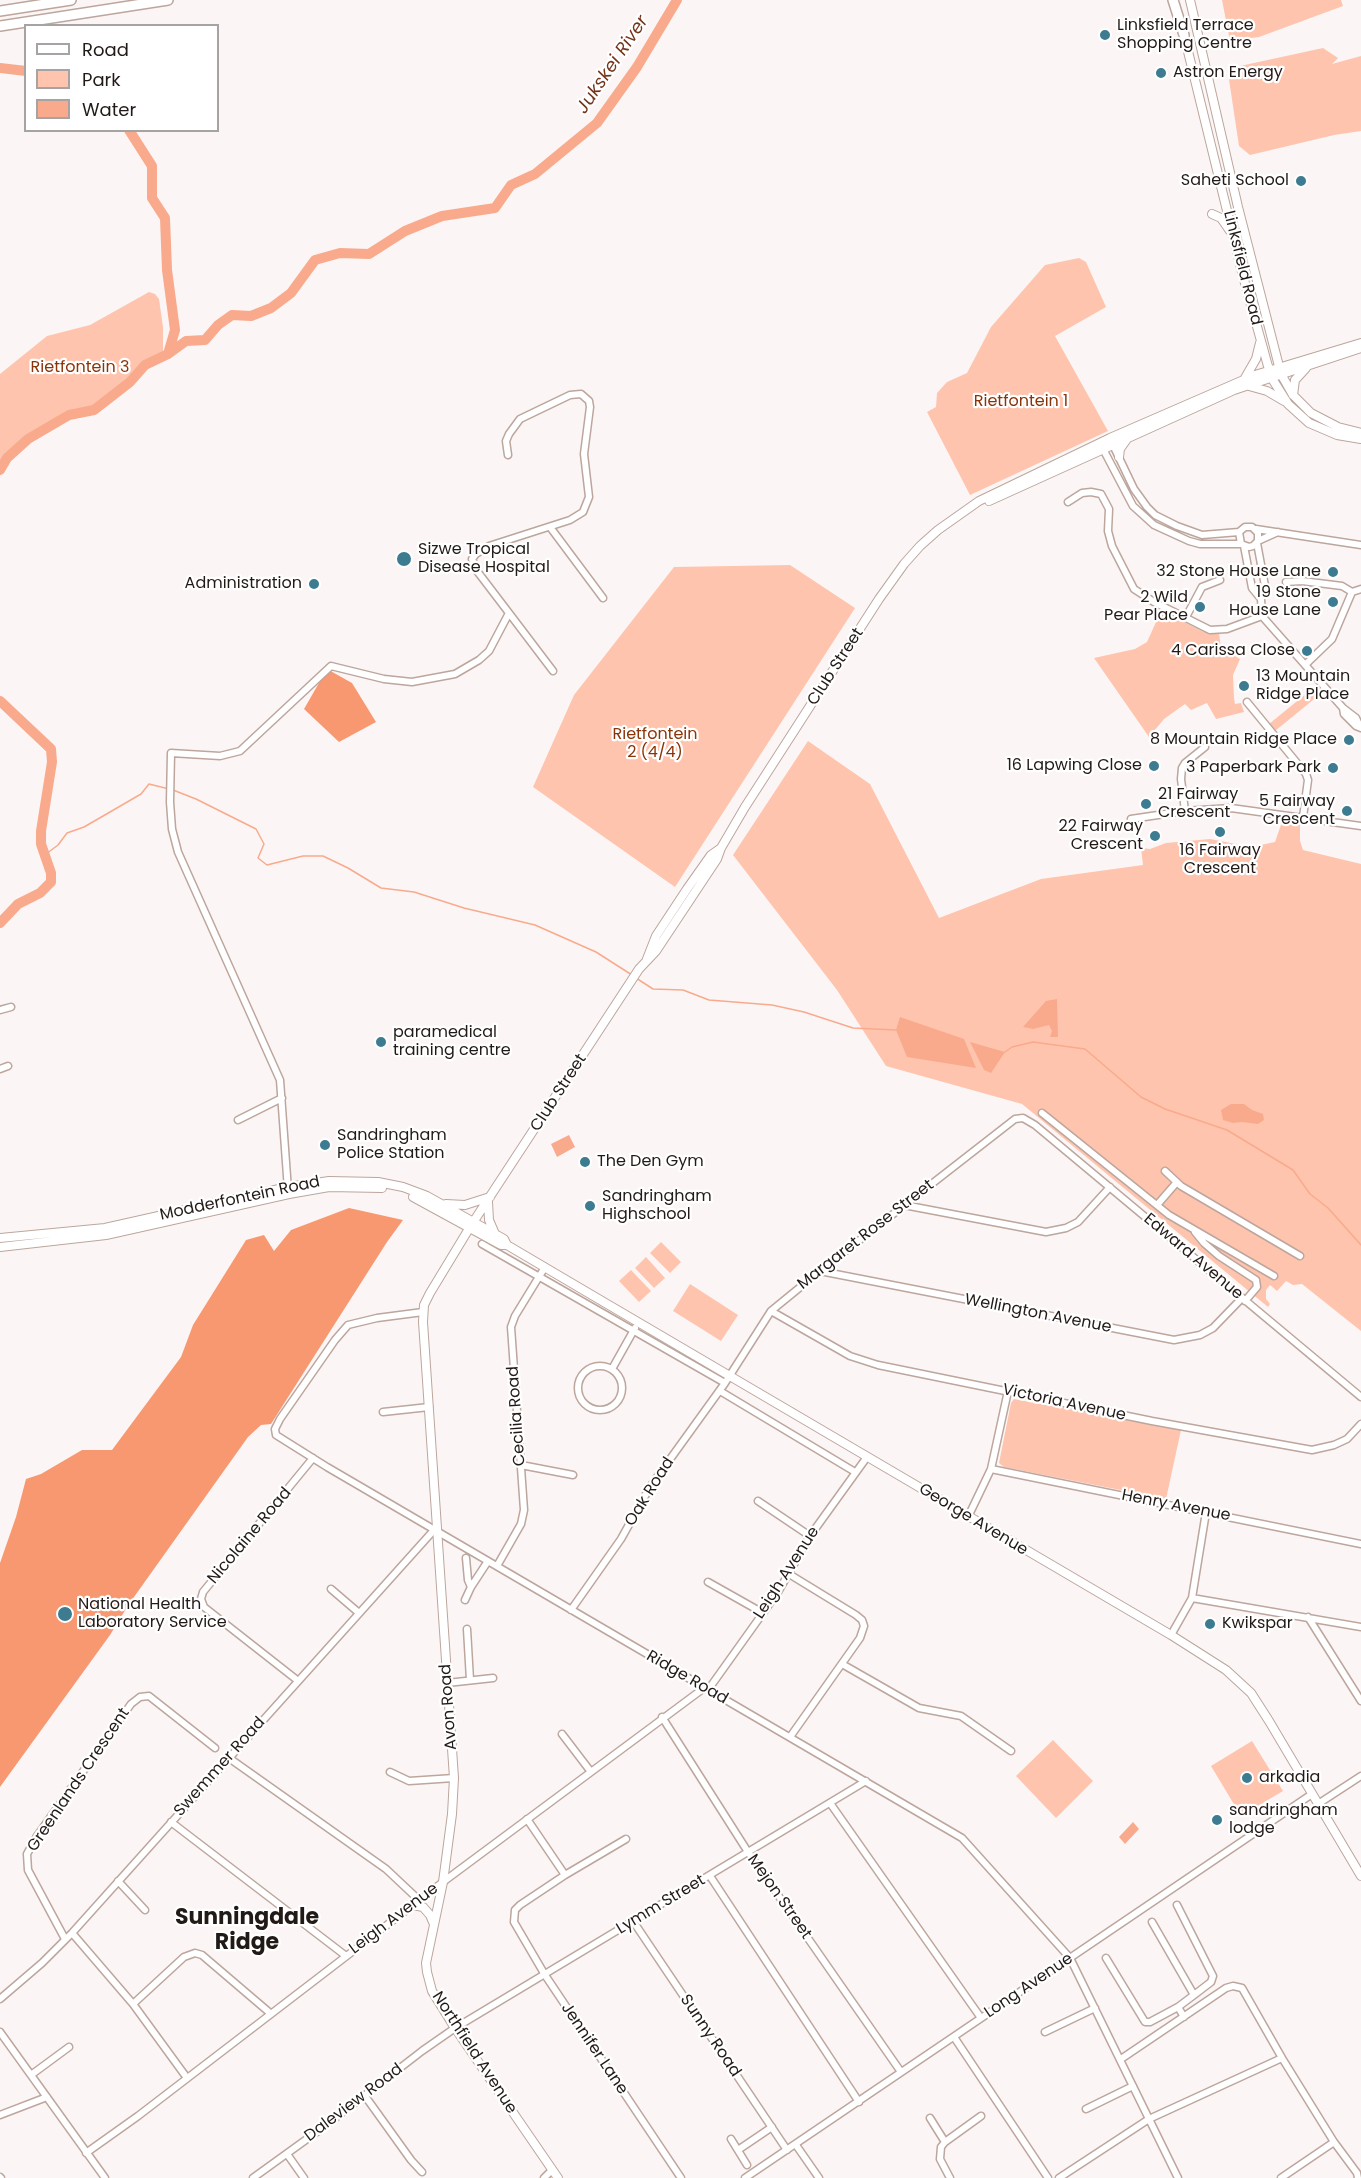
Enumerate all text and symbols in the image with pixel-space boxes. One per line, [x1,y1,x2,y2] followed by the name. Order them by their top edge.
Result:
[572,12,654,118] water label: Jukskei River
[1117,16,1254,54] place label: Linksfield Terrace Shopping Centre
[24,24,219,132] legend
[1098,28,1112,42] marker: Linksfield Terrace Shopping Centre
[82,37,129,62] text: Road
[1173,63,1283,83] place label: Astron Energy
[1154,66,1168,80] marker: Astron Energy
[82,67,121,92] text: Park
[82,97,136,122] text: Water
[1181,171,1289,191] place label: Saheti School
[1294,174,1308,188] marker: Saheti School
[1218,209,1266,327] street label: Linksfield Road
[31,358,129,378] park label: Rietfontein 3
[974,392,1068,412] park label: Rietfontein 1
[418,540,550,578] place label: Sizwe Tropical Disease Hospital
[395,550,413,568] marker: Sizwe Tropical Disease Hospital
[1156,562,1321,582] place label: 32 Stone House Lane
[1326,565,1340,579] marker: 32 Stone House Lane
[185,574,302,594] place label: Administration
[307,577,321,591] marker: Administration
[1229,583,1321,621] place label: 19 Stone House Lane
[1104,588,1188,626] place label: 2 Wild Pear Place
[1326,595,1340,609] marker: 19 Stone House Lane
[1193,600,1207,614] marker: 2 Wild Pear Place
[804,625,868,709] street label: Club Street
[1171,641,1295,661] place label: 4 Carissa Close
[1300,644,1314,658] marker: 4 Carissa Close
[1256,667,1350,705] place label: 13 Mountain Ridge Place
[1237,679,1251,693] marker: 13 Mountain Ridge Place
[612,725,698,763] park label: Rietfontein 2 (4/4)
[1150,730,1337,750] place label: 8 Mountain Ridge Place
[1342,733,1356,747] marker: 8 Mountain Ridge Place
[1007,756,1142,776] place label: 16 Lapwing Close
[1186,758,1321,778] place label: 3 Paperbark Park
[1147,759,1161,773] marker: 16 Lapwing Close
[1326,761,1340,775] marker: 3 Paperbark Park
[1158,785,1238,823] place label: 21 Fairway Crescent
[1259,792,1335,830] place label: 5 Fairway Crescent
[1139,797,1153,811] marker: 21 Fairway Crescent
[1340,804,1354,818] marker: 5 Fairway Crescent
[1059,817,1143,855] place label: 22 Fairway Crescent
[1213,825,1227,839] marker: 16 Fairway Crescent
[1148,829,1162,843] marker: 22 Fairway Crescent
[1179,841,1261,879] place label: 16 Fairway Crescent
[393,1023,511,1061] place label: paramedical training centre
[374,1035,388,1049] marker: paramedical training centre
[527,1051,591,1135] street label: Club Street
[337,1126,447,1164] place label: Sandringham Police Station
[318,1138,332,1152] marker: Sandringham Police Station
[597,1152,704,1172] place label: The Den Gym
[578,1155,592,1169] marker: The Den Gym
[158,1173,322,1225] street label: Modderfontein Road
[794,1176,938,1294] street label: Margaret Rose Street
[602,1187,712,1225] place label: Sandringham Highschool
[583,1199,597,1213] marker: Sandringham Highschool
[1139,1210,1247,1304] street label: Edward Avenue
[963,1290,1113,1338] street label: Wellington Avenue
[504,1365,530,1467] street label: Cecilia Road
[1001,1381,1127,1425] street label: Victoria Avenue
[621,1454,679,1530] street label: Oak Road
[915,1480,1031,1560] street label: George Avenue
[204,1484,296,1588] street label: Nicolaine Road
[1120,1486,1232,1526] street label: Henry Avenue
[750,1523,824,1623] street label: Leigh Avenue
[78,1595,227,1633] place label: National Health Laboratory Service
[56,1605,74,1623] marker: National Health Laboratory Service
[1222,1614,1293,1634] place label: Kwikspar
[1203,1617,1217,1631] marker: Kwikspar
[643,1647,731,1709] street label: Ridge Road
[436,1663,462,1751] street label: Avon Road
[24,1704,134,1856] street label: Greenlands Crescent
[170,1713,270,1821] street label: Swemmer Road
[1259,1768,1320,1788] place label: arkadia
[1240,1771,1254,1785] marker: arkadia
[1229,1801,1338,1839] place label: sandringham lodge
[1210,1813,1224,1827] marker: sandringham lodge
[743,1851,815,1943] street label: Mejon Street
[613,1871,709,1939] street label: Lymm Street
[346,1879,442,1959] street label: Leigh Avenue
[175,1905,319,1957] district label: Sunningdale Ridge
[981,1949,1077,2023] street label: Long Avenue
[427,1988,521,2118] street label: Northfield Avenue
[675,1991,745,2081] street label: Sunny Road
[556,2000,632,2098] street label: Jennifer Lane
[301,2060,407,2146] street label: Daleview Road

